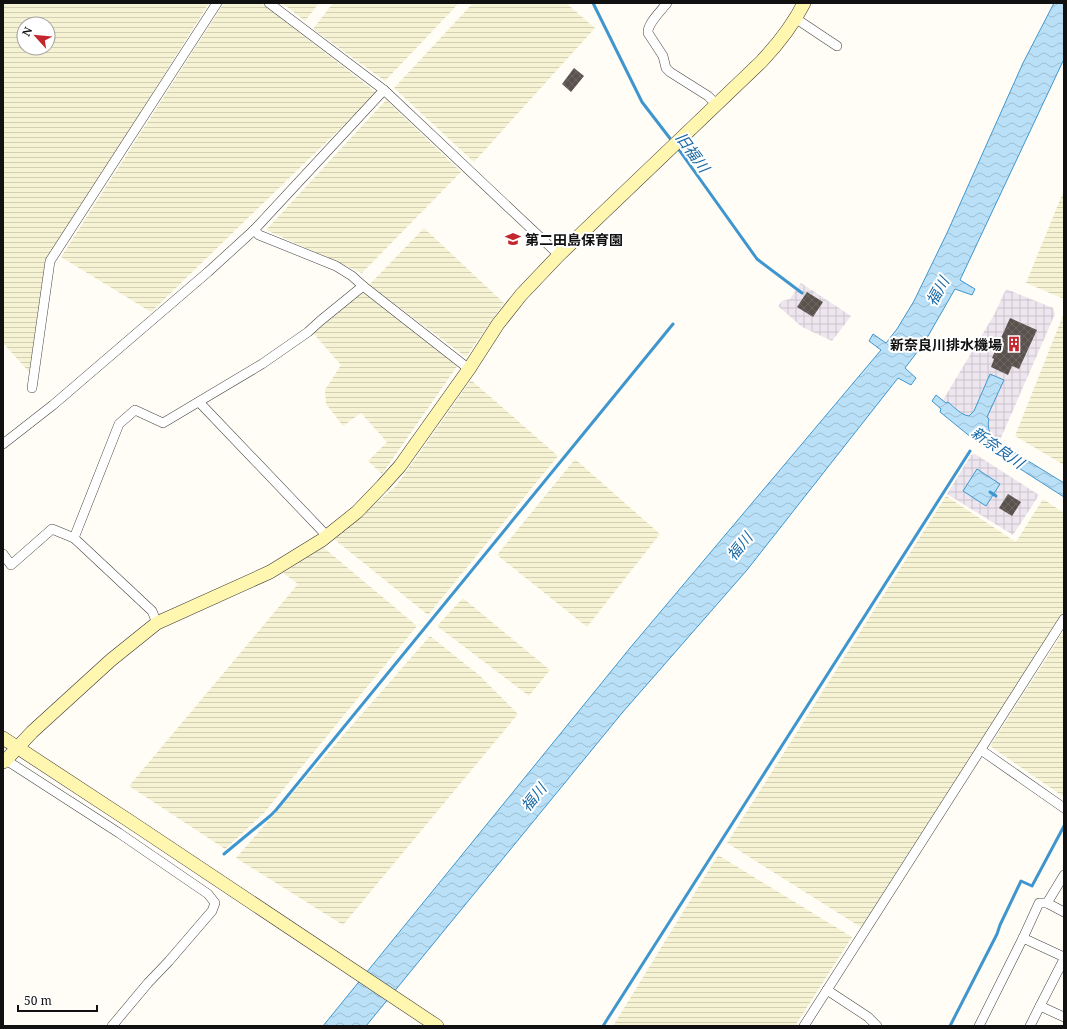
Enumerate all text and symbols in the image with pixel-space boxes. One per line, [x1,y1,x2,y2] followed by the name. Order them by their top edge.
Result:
[16,16,56,56] north arrow
[18,24,35,39] text: N
[672,128,715,178] water label: 旧福川
[504,230,522,248] school or university icon: 第二田島保育園
[525,230,623,249] place label: 第二田島保育園
[921,271,954,309] water label: 福川
[890,335,1002,354] place label: 新奈良川排水機場
[1005,335,1023,353] building icon: 新奈良川排水機場
[968,422,1030,474] water label: 新奈良川
[722,527,757,564] water label: 福川
[516,778,551,815] water label: 福川
[18,987,97,1013] scale bar
[24,992,52,1009] text: 50 m

